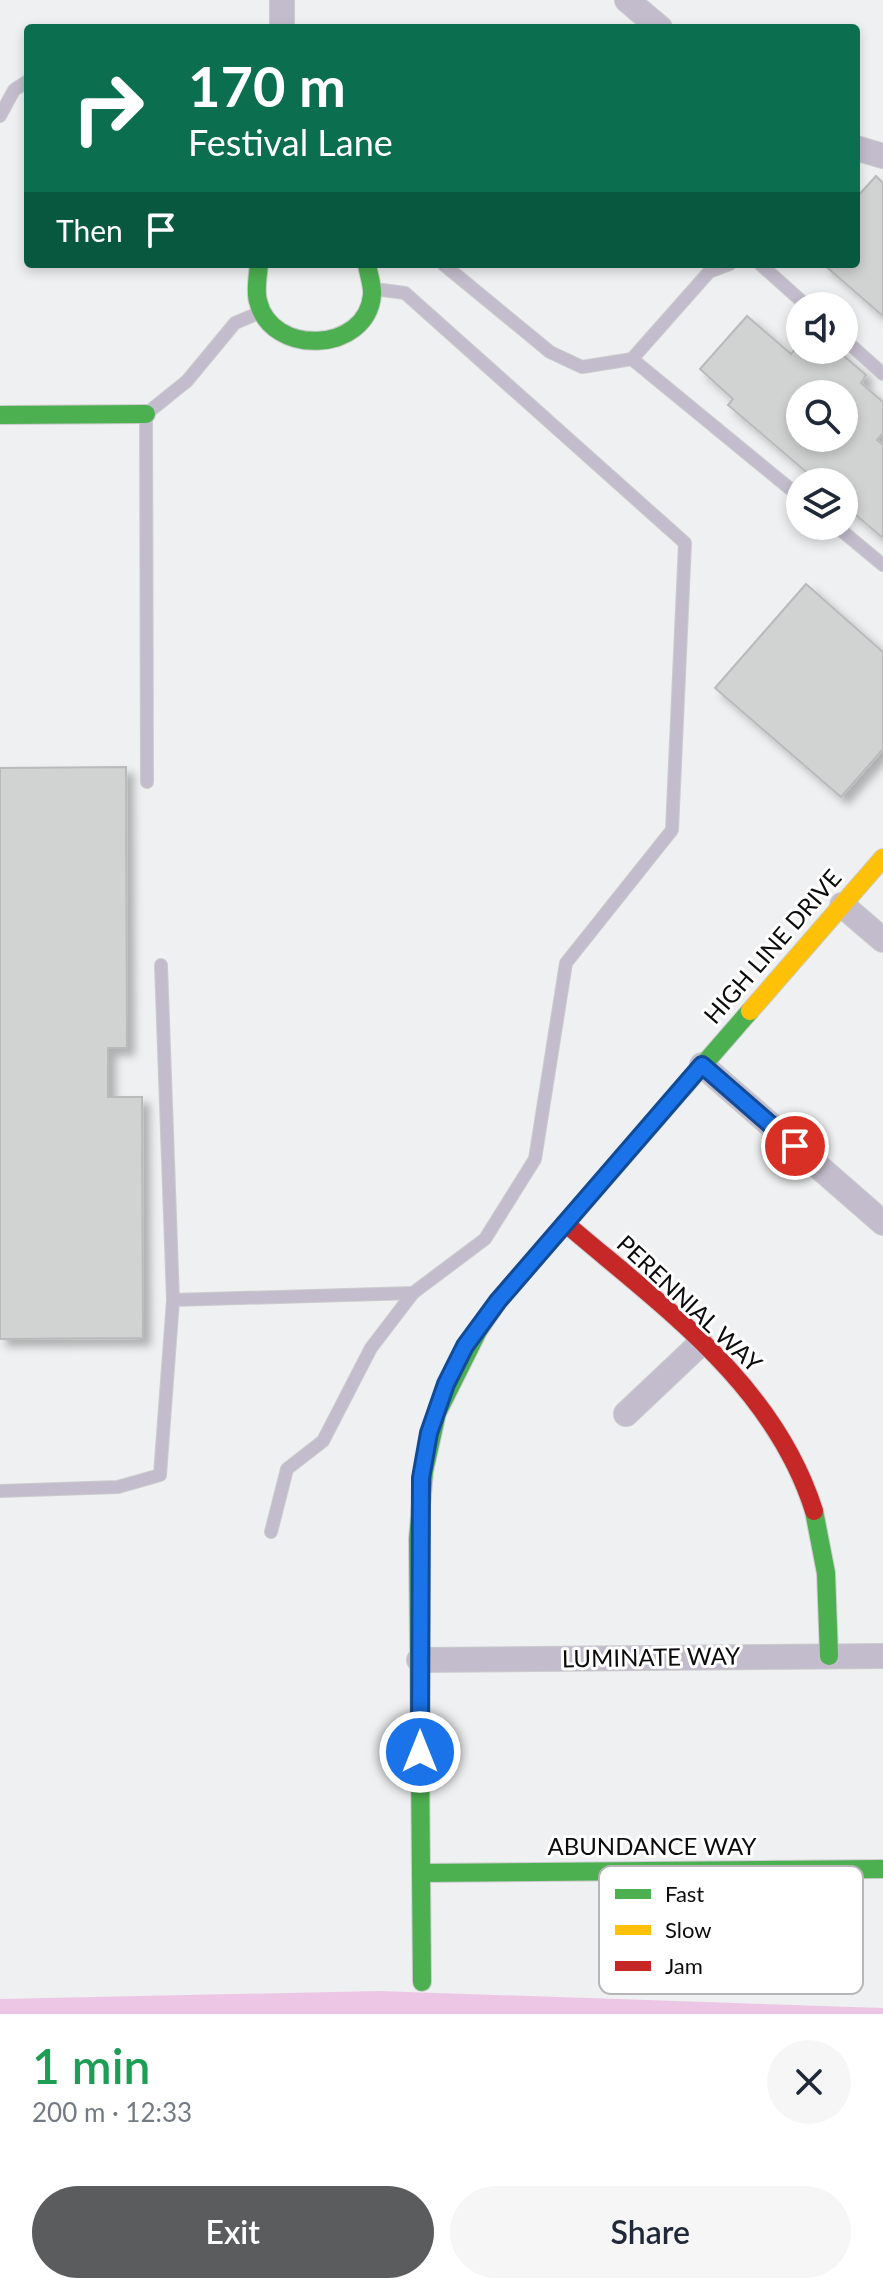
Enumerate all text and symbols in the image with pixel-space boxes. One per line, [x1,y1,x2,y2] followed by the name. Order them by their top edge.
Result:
[188,52,346,119] text: 170 m
[56,56,160,160] icon: right
[188,120,393,164] text: Festival Lane
[139,208,183,252] icon: arrive
[56,212,123,248] text: Then
[786,292,858,540] map controls
[786,292,858,364] button: sound
[786,380,858,452] button: search
[786,468,858,540] button: layers
[697,863,847,1029] street label: HIGH LINE DRIVE
[761,1112,829,1180] pin
[773,1124,817,1168] icon: arrive
[612,1228,769,1377] street label: PERENNIAL WAY
[561,1640,740,1673] street label: LUMINATE WAY
[378,1710,462,1794] position arrow
[547,1831,757,1860] street label: ABUNDANCE WAY
[599,1866,863,1994] legend
[665,1880,704,1907] text: Fast
[665,1916,712,1943] text: Slow
[665,1952,703,1979] text: Jam
[32,2037,150,2094] text: 1 min
[767,2040,851,2124] button: close
[32,2096,192,2128] text: 200 m · 12:33
[32,2186,434,2278] button: Exit
[450,2186,851,2278] button: Share

